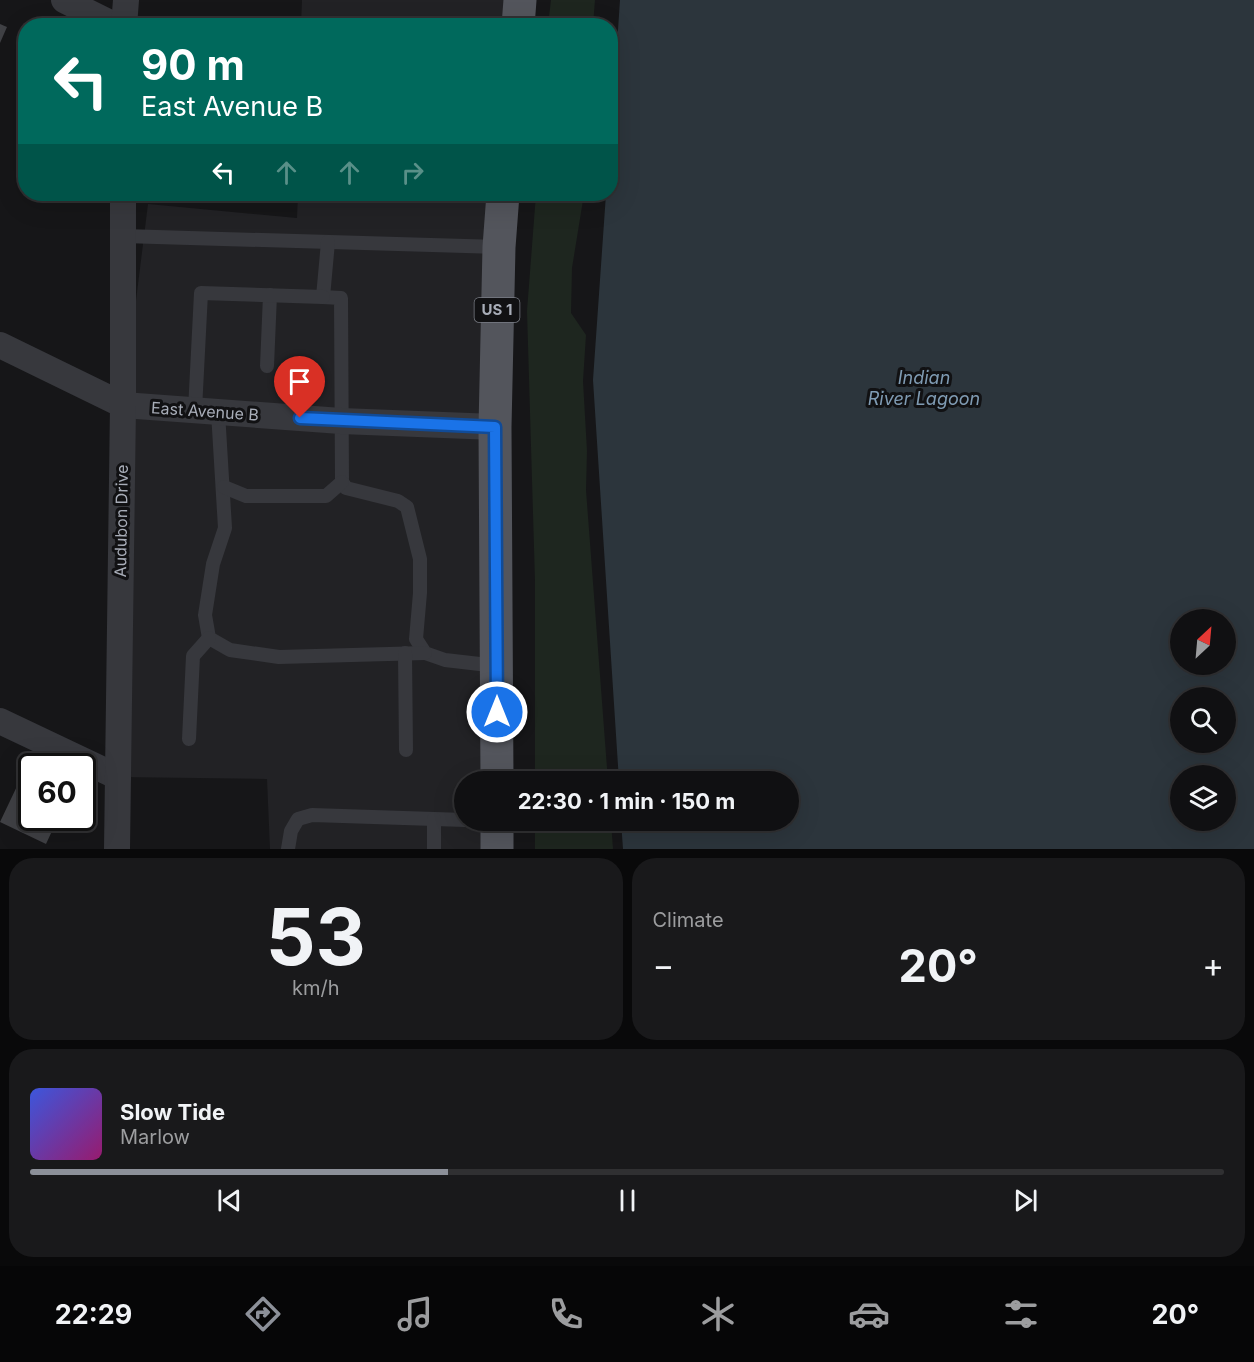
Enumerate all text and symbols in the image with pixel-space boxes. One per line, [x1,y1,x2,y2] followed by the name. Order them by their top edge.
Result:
[141,39,245,90] text: 90 m
[42,42,120,120] icon: left
[141,90,323,123] text: East Avenue B
[207,156,240,189] icon: left
[270,156,303,189] icon: ahead
[333,156,366,189] icon: ahead
[396,156,429,189] icon: right
[474,298,520,322] road number: US 1
[274,356,325,418] pin
[283,365,316,398] icon: arrive
[868,367,980,409] water label: Indian River Lagoon
[150,397,260,425] street label: East Avenue B
[110,464,132,578] street label: Audubon Drive
[1170,609,1236,675] north arrow
[1170,609,1236,831] map controls
[465,680,529,744] position arrow
[1170,687,1236,753] button: search
[18,753,96,831] speed limit sign: 60
[1170,765,1236,831] button: layers
[518,788,735,814] text: 22:30 · 1 min · 150 m
[266,889,366,984] text: 53
[653,908,724,932] text: Climate
[899,938,978,993] text: 20°
[653,945,674,985] text: −
[1202,945,1224,985] text: +
[292,976,340,1000] text: km/h
[120,1099,225,1125] text: Slow Tide
[120,1125,190,1149] text: Marlow
[213,1184,246,1217] icon: previous
[611,1184,644,1217] icon: pause
[1009,1184,1042,1217] icon: next
[242,1293,284,1335] icon: directions
[394,1293,436,1335] icon: music
[545,1293,587,1335] icon: phone
[697,1293,739,1335] icon: climate
[848,1293,890,1335] icon: car
[1000,1293,1042,1335] icon: filters
[55,1298,132,1331] text: 22:29
[1152,1298,1199,1331] text: 20°

